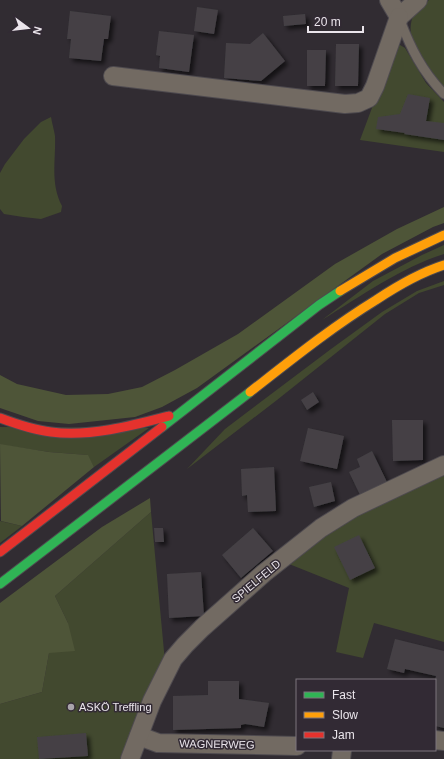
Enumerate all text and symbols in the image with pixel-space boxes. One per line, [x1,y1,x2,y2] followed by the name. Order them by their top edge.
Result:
[8,8,48,48] north arrow
[308,8,363,34] scale bar
[314,15,341,29] text: 20 m
[31,25,44,36] text: N
[229,557,283,605] street label: SPIELFELD
[296,679,436,751] legend
[332,688,356,702] text: Fast
[79,701,152,713] place label: ASKÖ Treffling
[66,702,76,712] marker: ASKÖ Treffling
[332,708,358,722] text: Slow
[332,728,355,742] text: Jam
[179,737,255,751] street label: WAGNERWEG

